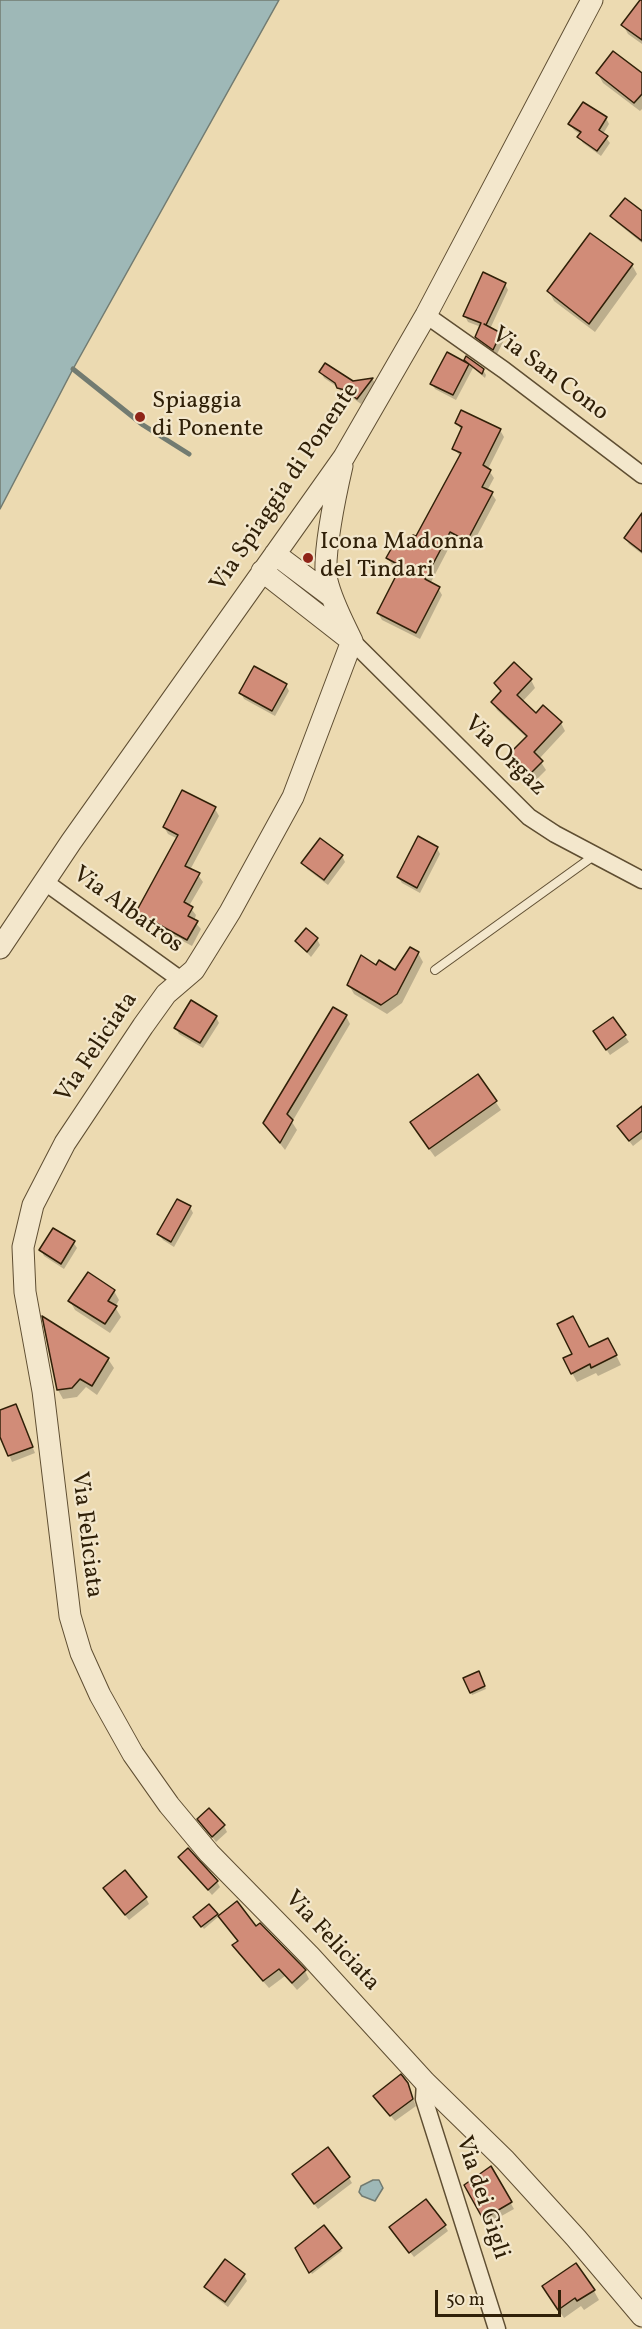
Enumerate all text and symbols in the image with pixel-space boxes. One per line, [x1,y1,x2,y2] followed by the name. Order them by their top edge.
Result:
[485,322,613,428] street label: Via San Cono
[205,378,367,598] street label: Via Spiaggia di Ponente
[152,389,263,445] place label: Spiaggia di Ponente
[133,410,147,424] marker: Spiaggia di Ponente
[320,530,484,586] place label: Icona Madonna del Tindari
[301,551,315,565] marker: Icona Madonna del Tindari
[457,711,551,803] street label: Via Orgaz
[66,861,188,961] street label: Via Albatros
[50,987,146,1109] street label: Via Feliciata
[63,1470,107,1600] street label: Via Feliciata
[277,1886,385,1998] street label: Via Feliciata
[448,2133,514,2263] street label: Via dei Gigli
[438,2278,564,2316] scale bar
[446,2288,485,2313] text: 50 m

